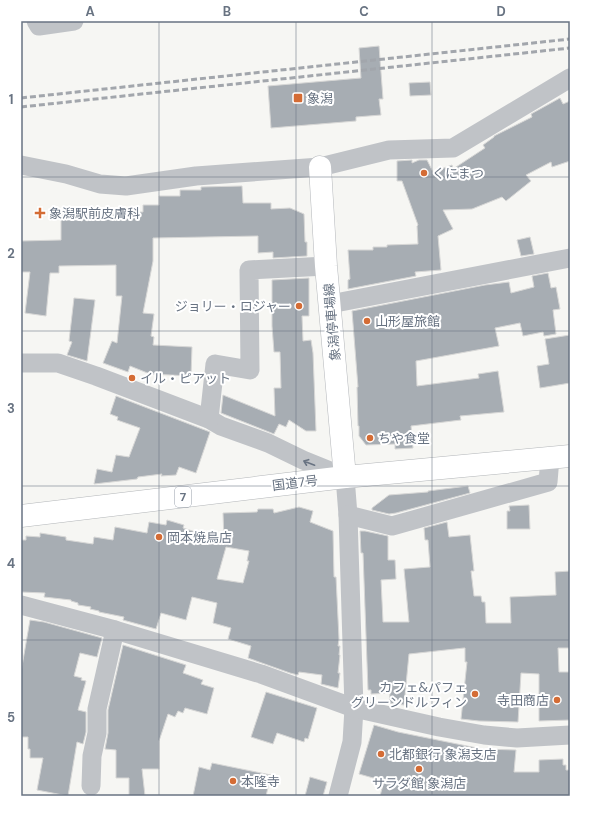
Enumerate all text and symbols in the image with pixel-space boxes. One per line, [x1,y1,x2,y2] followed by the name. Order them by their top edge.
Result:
[85,3,95,20] text: A
[223,3,231,20] text: B
[359,3,369,20] text: C
[496,3,506,20] text: D
[307,90,333,107] place label: 象潟
[9,91,13,108] text: 1
[292,92,304,104] marker: 象潟
[432,165,484,182] place label: くにまつ
[419,168,429,178] marker: くにまつ
[49,205,140,222] place label: 象潟駅前皮膚科
[34,207,46,219] marker: 象潟駅前皮膚科
[7,245,15,262] text: 2
[320,282,344,362] street label: 象潟停車場線
[175,298,291,315] place label: ジョリー・ロジャー
[294,301,304,311] marker: ジョリー・ロジャー
[375,313,440,330] place label: 山形屋旅館
[362,316,372,326] marker: 山形屋旅館
[140,370,231,387] place label: イル・ピアット
[127,373,137,383] marker: イル・ピアット
[7,400,15,417] text: 3
[378,430,430,447] place label: ちや食堂
[365,433,375,443] marker: ちや食堂
[303,458,315,466] one-way arrow
[271,472,319,494] street label: 国道7号
[175,487,191,507] road number: 7
[167,529,232,546] place label: 岡本焼鳥店
[154,532,164,542] marker: 岡本焼鳥店
[7,555,15,572] text: 4
[351,679,467,711] place label: カフェ&パフェ グリーンドルフィン
[470,689,480,699] marker: カフェ&パフェ グリーンドルフィン
[497,692,549,709] place label: 寺田商店
[552,695,562,705] marker: 寺田商店
[7,709,15,726] text: 5
[389,746,496,763] place label: 北都銀行 象潟支店
[376,749,386,759] marker: 北都銀行 象潟支店
[414,764,424,774] marker: サラダ館 象潟店
[241,773,280,790] place label: 本隆寺
[372,775,466,792] place label: サラダ館 象潟店
[228,776,238,786] marker: 本隆寺

